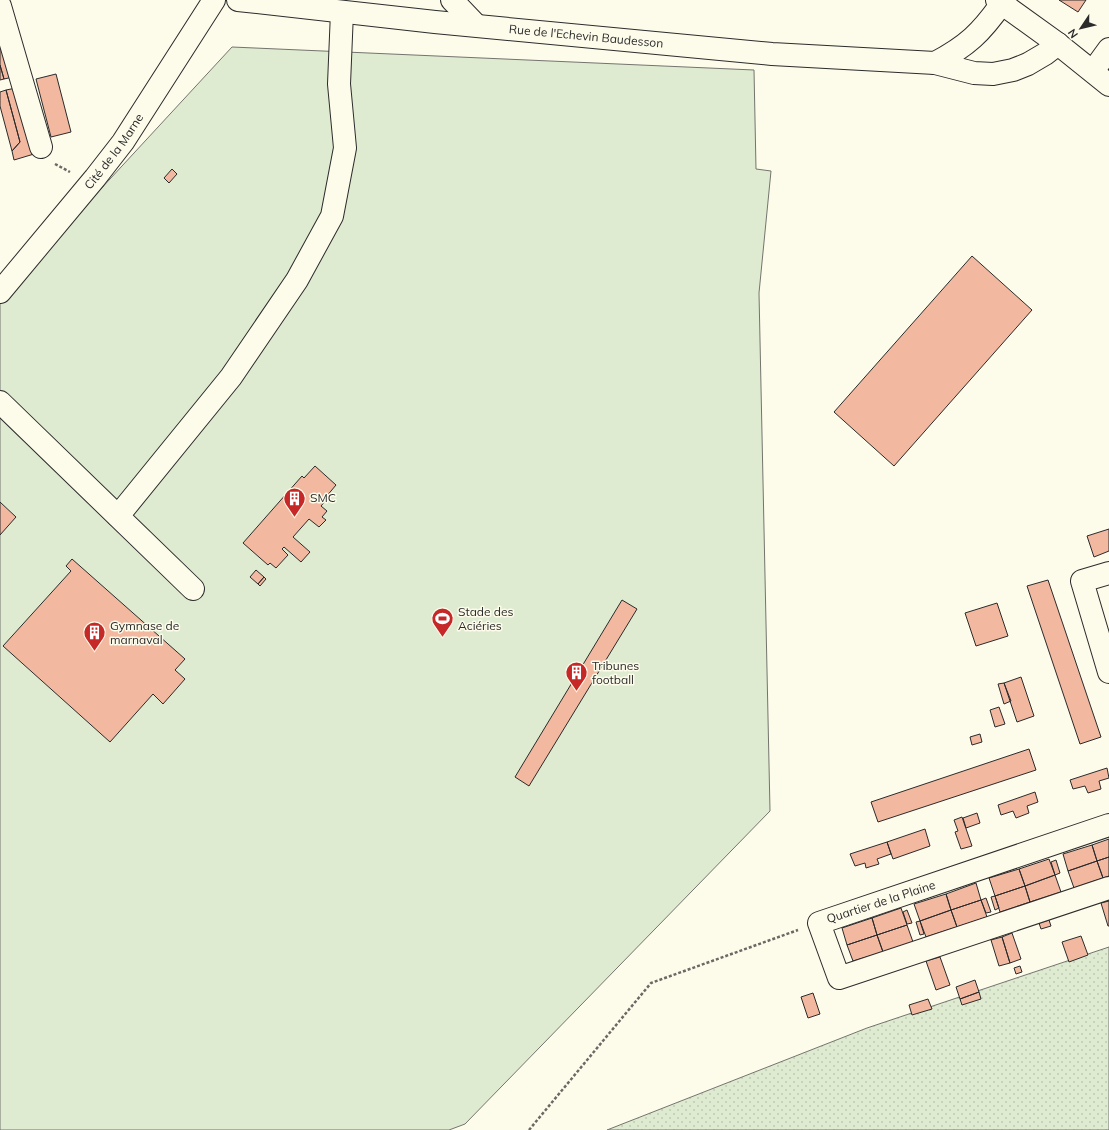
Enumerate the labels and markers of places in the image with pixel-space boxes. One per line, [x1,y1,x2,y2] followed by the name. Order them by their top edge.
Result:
[281,485,307,518] building icon: SMC
[310,490,336,505] place label: SMC
[458,604,513,633] place label: Stade des Aciéries
[429,606,455,639] sports icon: Stade des Aciéries
[110,618,179,647] place label: Gymnase de marnaval
[81,620,107,653] building icon: Gymnase de marnaval
[592,658,639,687] place label: Tribunes football
[563,660,589,693] building icon: Tribunes football

